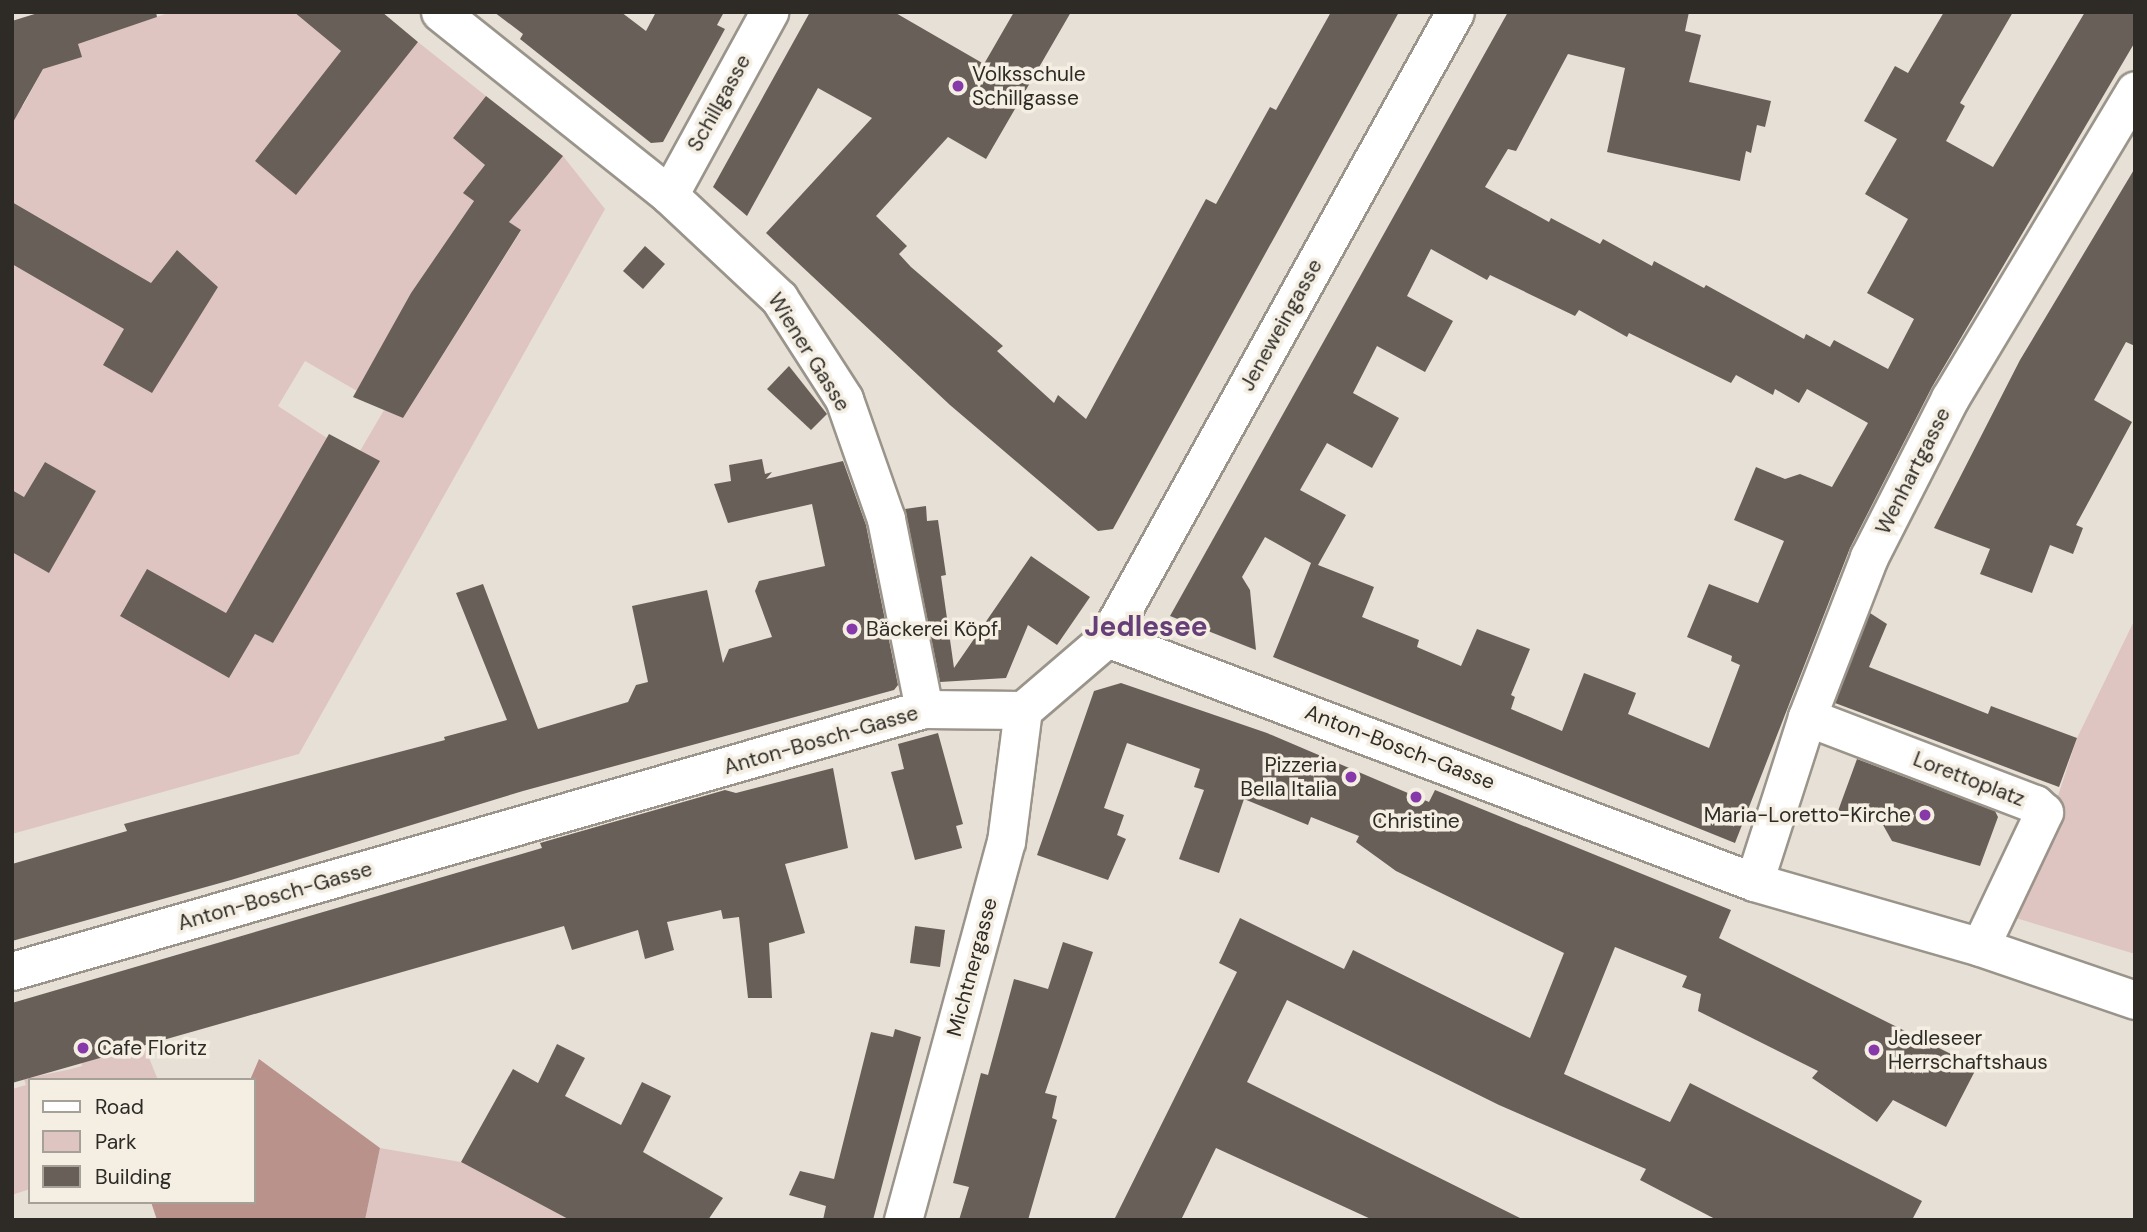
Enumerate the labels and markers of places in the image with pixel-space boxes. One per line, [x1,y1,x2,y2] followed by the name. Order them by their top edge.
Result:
[972,61,1086,111] place label: Volksschule Schillgasse
[950,78,966,94] marker: Volksschule Schillgasse
[866,616,998,642] place label: Bäckerei Köpf
[844,621,860,637] marker: Bäckerei Köpf
[1240,752,1337,802] place label: Pizzeria Bella Italia
[1343,769,1359,785] marker: Pizzeria Bella Italia
[1408,789,1424,805] marker: Christine
[1704,802,1911,828] place label: Maria-Loretto-Kirche
[1917,807,1933,823] marker: Maria-Loretto-Kirche
[1372,808,1460,834] place label: Christine
[1888,1025,2048,1075] place label: Jedleseer Herrschaftshaus
[97,1035,207,1061] place label: Cafe Floritz
[75,1040,91,1056] marker: Cafe Floritz
[1866,1042,1882,1058] marker: Jedleseer Herrschaftshaus

